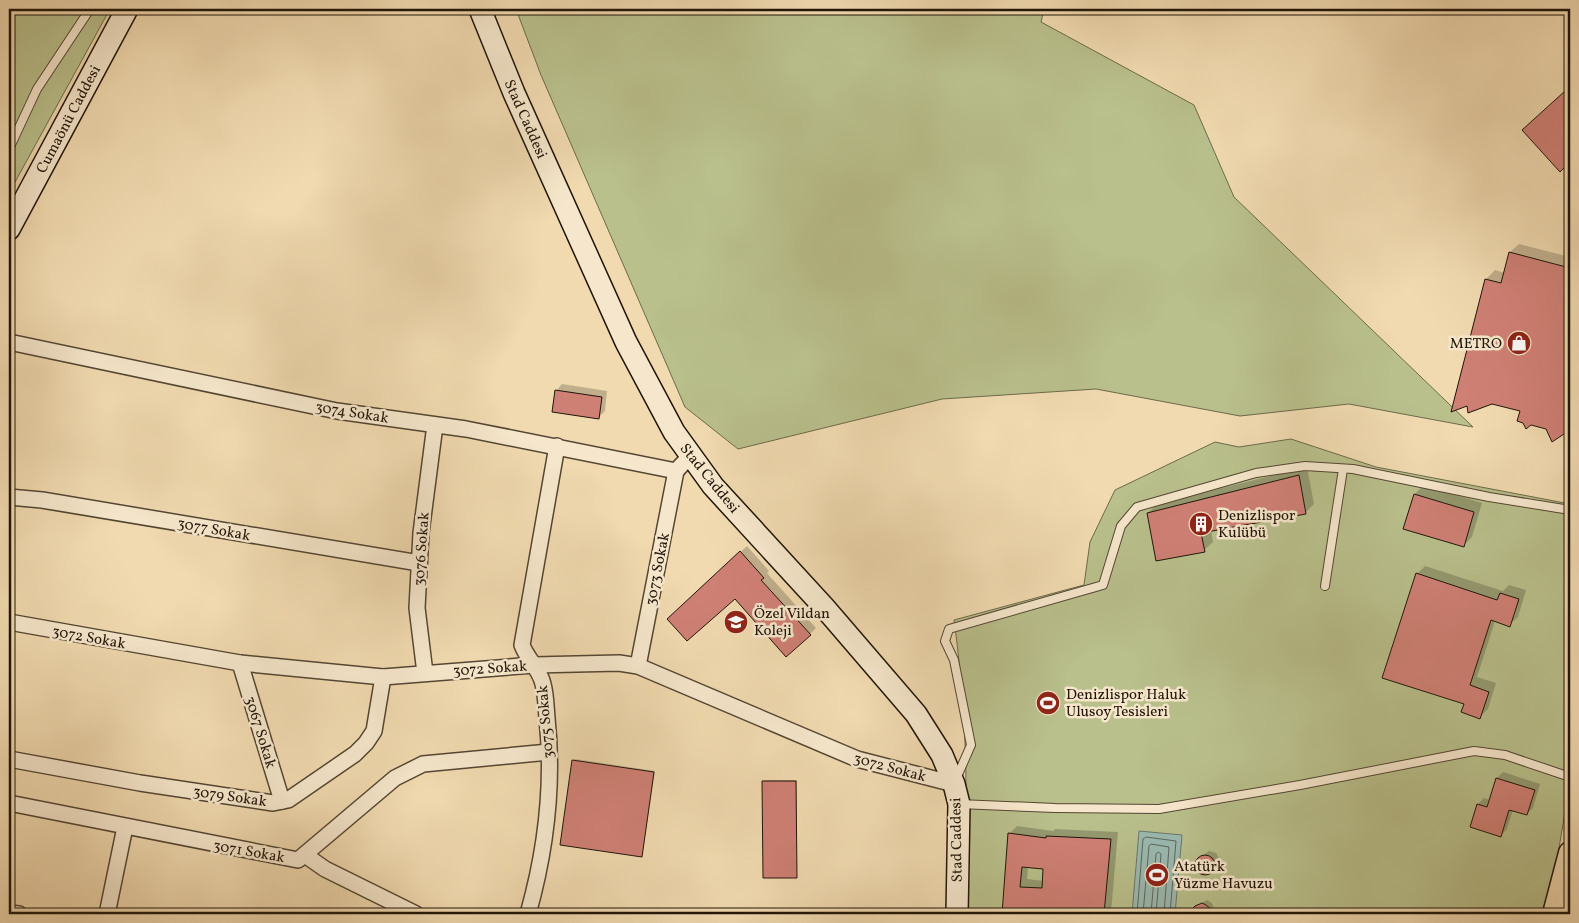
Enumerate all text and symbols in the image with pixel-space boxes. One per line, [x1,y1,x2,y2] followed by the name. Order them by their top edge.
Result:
[32,62,107,177] street label: Cumaönü Caddesi
[498,77,551,163] street label: Stad Caddesi
[1506,330,1532,356] shop icon: METRO
[1450,334,1502,355] place label: METRO
[314,397,390,430] street label: 3074 Sokak
[674,439,744,518] street label: Stad Caddesi
[1218,506,1295,544] place label: Denizlispor Kulübü
[409,511,436,587] street label: 3076 Sokak
[1188,511,1214,537] building icon: Denizlispor Kulübü
[176,514,252,547] street label: 3077 Sokak
[641,531,676,608] street label: 3073 Sokak
[754,604,830,642] place label: Özel Vildan Koleji
[723,609,749,635] school or university icon: Özel Vildan Koleji
[50,622,127,655] street label: 3072 Sokak
[452,656,528,683] street label: 3072 Sokak
[533,684,560,760] street label: 3075 Sokak
[1066,685,1186,723] place label: Denizlispor Haluk Ulusoy Tesisleri
[1035,690,1061,716] sports icon: Denizlispor Haluk Ulusoy Tesisleri
[239,694,280,771] street label: 3067 Sokak
[851,749,928,788] street label: 3072 Sokak
[192,782,268,813] street label: 3079 Sokak
[946,797,969,883] street label: Stad Caddesi
[211,836,286,869] street label: 3071 Sokak
[1174,857,1273,895] place label: Atatürk Yüzme Havuzu
[1144,862,1170,888] sports icon: Atatürk Yüzme Havuzu

